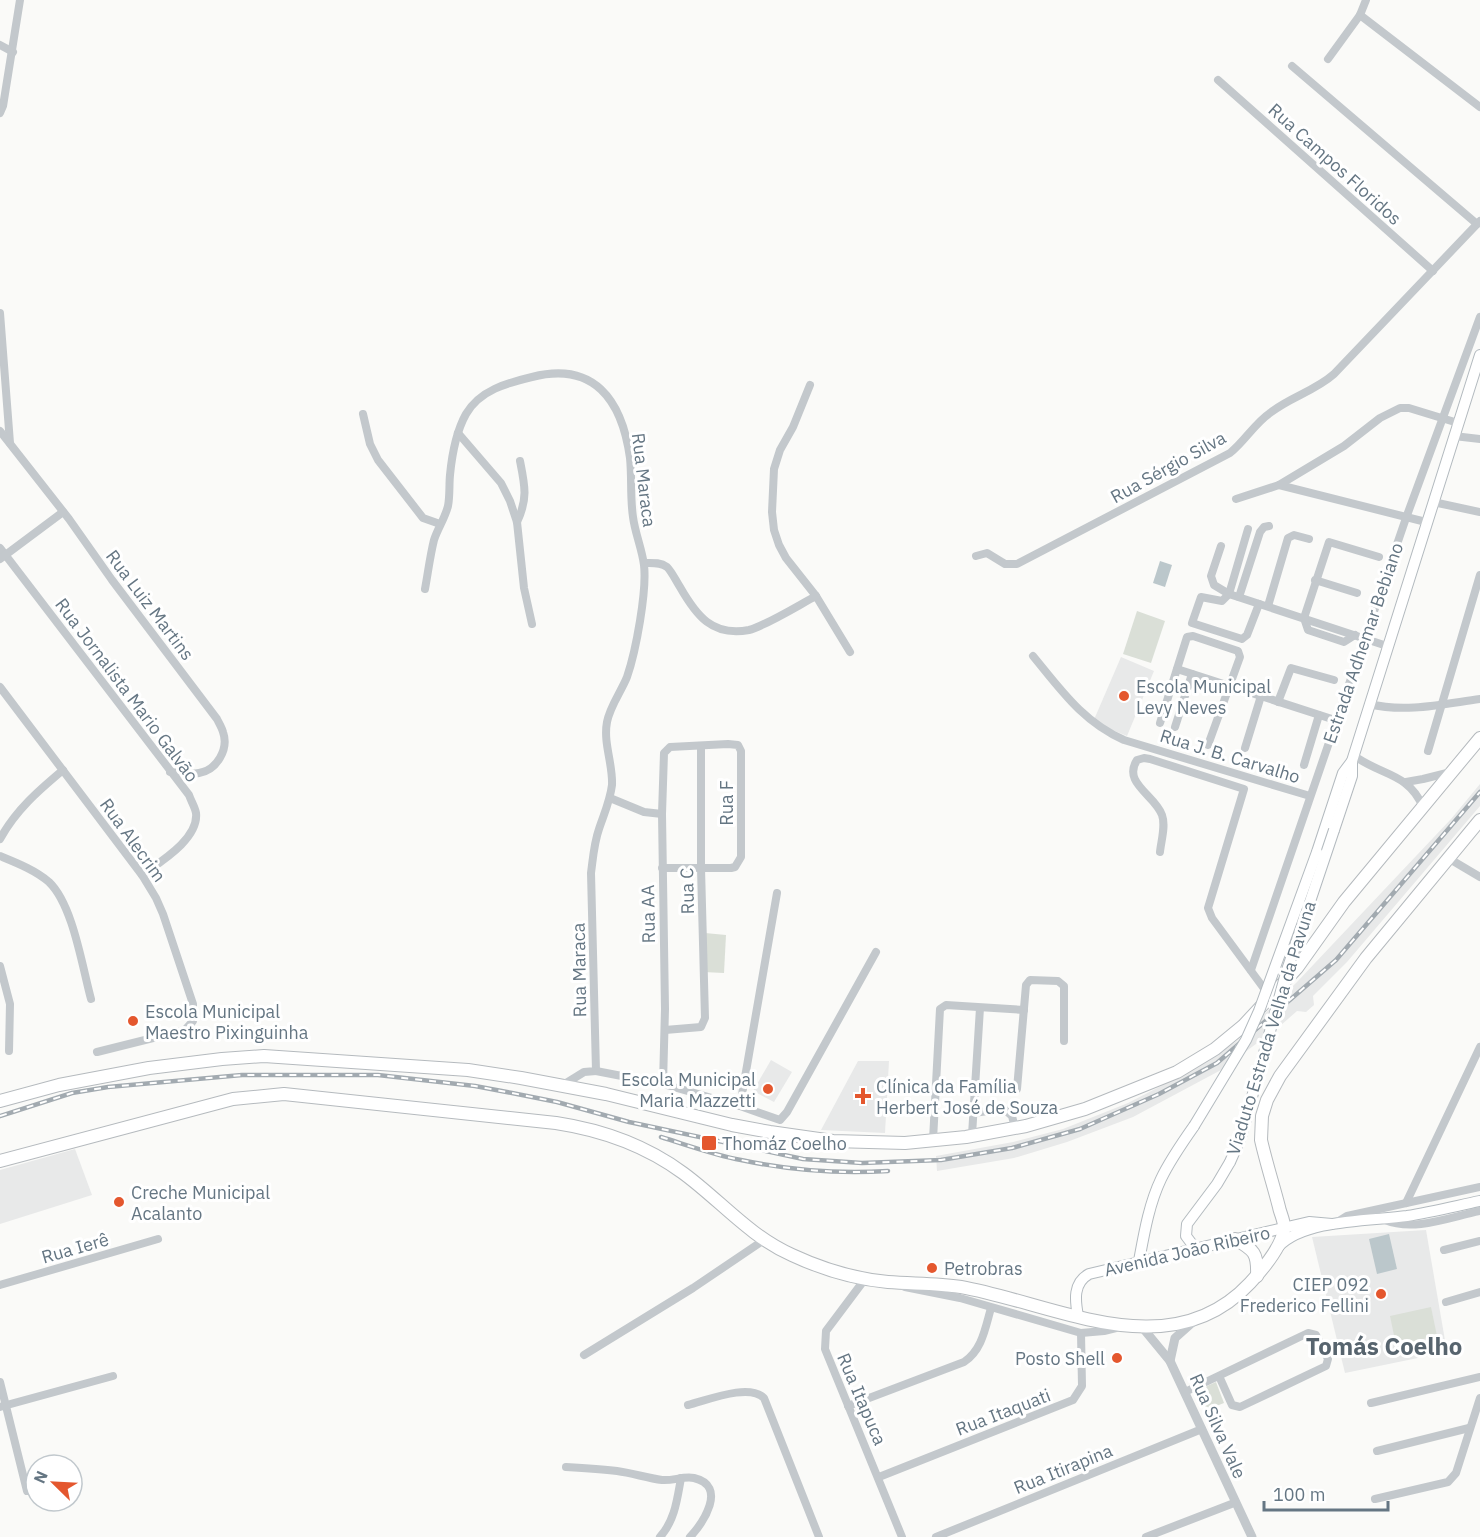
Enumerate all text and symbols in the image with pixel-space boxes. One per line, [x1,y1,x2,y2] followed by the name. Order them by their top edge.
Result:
[1264,98,1406,230] street label: Rua Campos Floridos
[1106,426,1230,508] street label: Rua Sérgio Silva
[627,432,661,529] street label: Rua Maraca
[1318,540,1408,746] street label: Estrada Adhemar Bebiano
[101,545,199,665] street label: Rua Luiz Martins
[50,593,204,787] street label: Rua Jornalista Mario Galvão
[1136,675,1271,719] place label: Escola Municipal Levy Neves
[1117,689,1131,703] marker: Escola Municipal Levy Neves
[1157,724,1303,788] street label: Rua J. B. Carvalho
[715,780,738,826] street label: Rua F
[95,794,171,886] street label: Rua Alecrim
[675,867,699,915] street label: Rua C
[636,884,660,944] street label: Rua AA
[1221,898,1321,1158] street label: Viaduto Estrada Velha da Pavuna
[567,922,591,1018] street label: Rua Maraca
[145,1000,309,1044] place label: Escola Municipal Maestro Pixinguinha
[126,1014,140,1028] marker: Escola Municipal Maestro Pixinguinha
[621,1068,756,1112] place label: Escola Municipal Maria Mazzetti
[876,1075,1059,1119] place label: Clínica da Família Herbert José de Souza
[761,1082,775,1096] marker: Escola Municipal Maria Mazzetti
[854,1087,872,1105] marker: Clínica da Família Herbert José de Souza
[722,1132,847,1155] place label: Thomáz Coelho
[700,1134,718,1152] marker: Thomáz Coelho
[131,1181,270,1225] place label: Creche Municipal Acalanto
[112,1195,126,1209] marker: Creche Municipal Acalanto
[1102,1221,1272,1281] street label: Avenida João Ribeiro
[39,1227,111,1269] street label: Rua Ierê
[944,1257,1023,1280] place label: Petrobras
[925,1261,939,1275] marker: Petrobras
[1240,1273,1369,1317] place label: CIEP 092 Frederico Fellini
[1374,1287,1388,1301] marker: CIEP 092 Frederico Fellini
[1306,1330,1462,1362] district label: Tomás Coelho
[1015,1347,1105,1370] place label: Posto Shell
[832,1349,892,1449] street label: Rua Itapuca
[1110,1351,1124,1365] marker: Posto Shell
[1185,1370,1251,1482] street label: Rua Silva Vale
[952,1383,1054,1441] street label: Rua Itaquati
[1010,1439,1116,1499] street label: Rua Itirapina
[24,1453,84,1513] north arrow
[29,1468,52,1486] text: N
[1264,1474,1388,1512] scale bar
[1273,1483,1325,1506] text: 100 m

